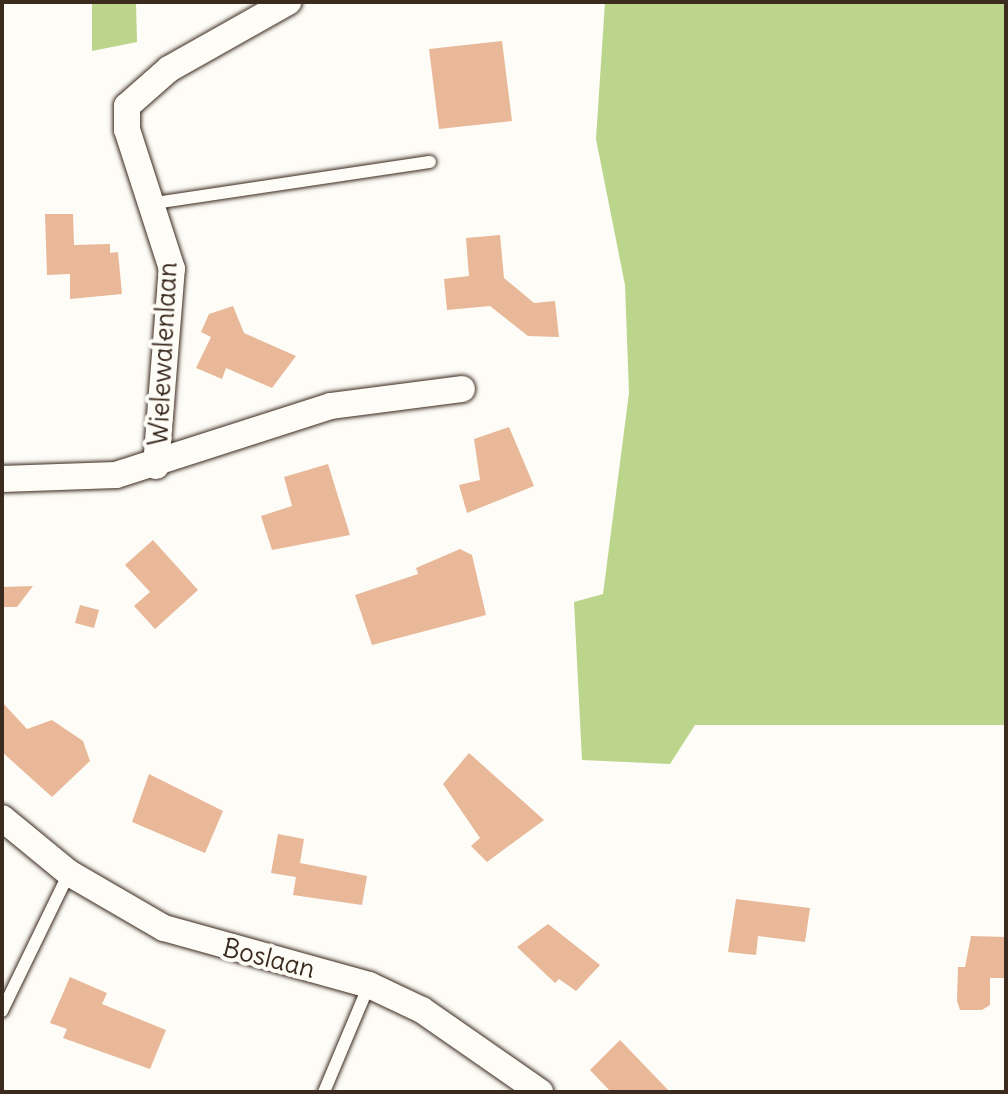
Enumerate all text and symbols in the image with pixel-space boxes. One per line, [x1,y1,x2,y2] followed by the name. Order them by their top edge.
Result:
[143,261,183,447] street label: Wielewalenlaan
[220,932,318,984] street label: Boslaan

